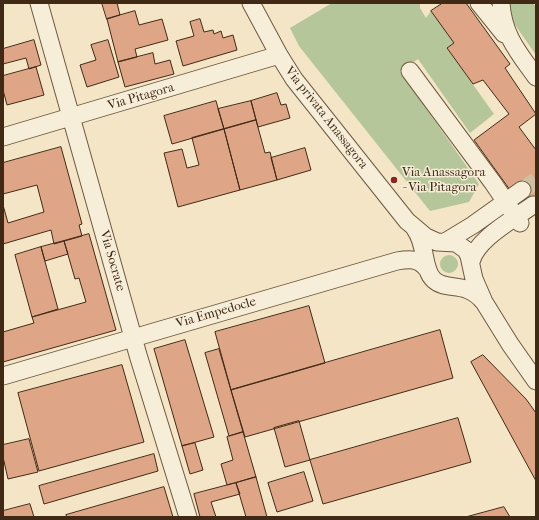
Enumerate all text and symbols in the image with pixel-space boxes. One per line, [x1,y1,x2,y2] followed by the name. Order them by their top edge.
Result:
[281,64,371,172] street label: Via privata Anassagora
[106,80,176,114] street label: Via Pitagora
[402,165,486,196] place label: Via Anassagora - Via Pitagora
[389,175,399,185] marker: Via Anassagora - Via Pitagora
[96,229,128,293] street label: Via Socrate
[174,294,258,332] street label: Via Empedocle

